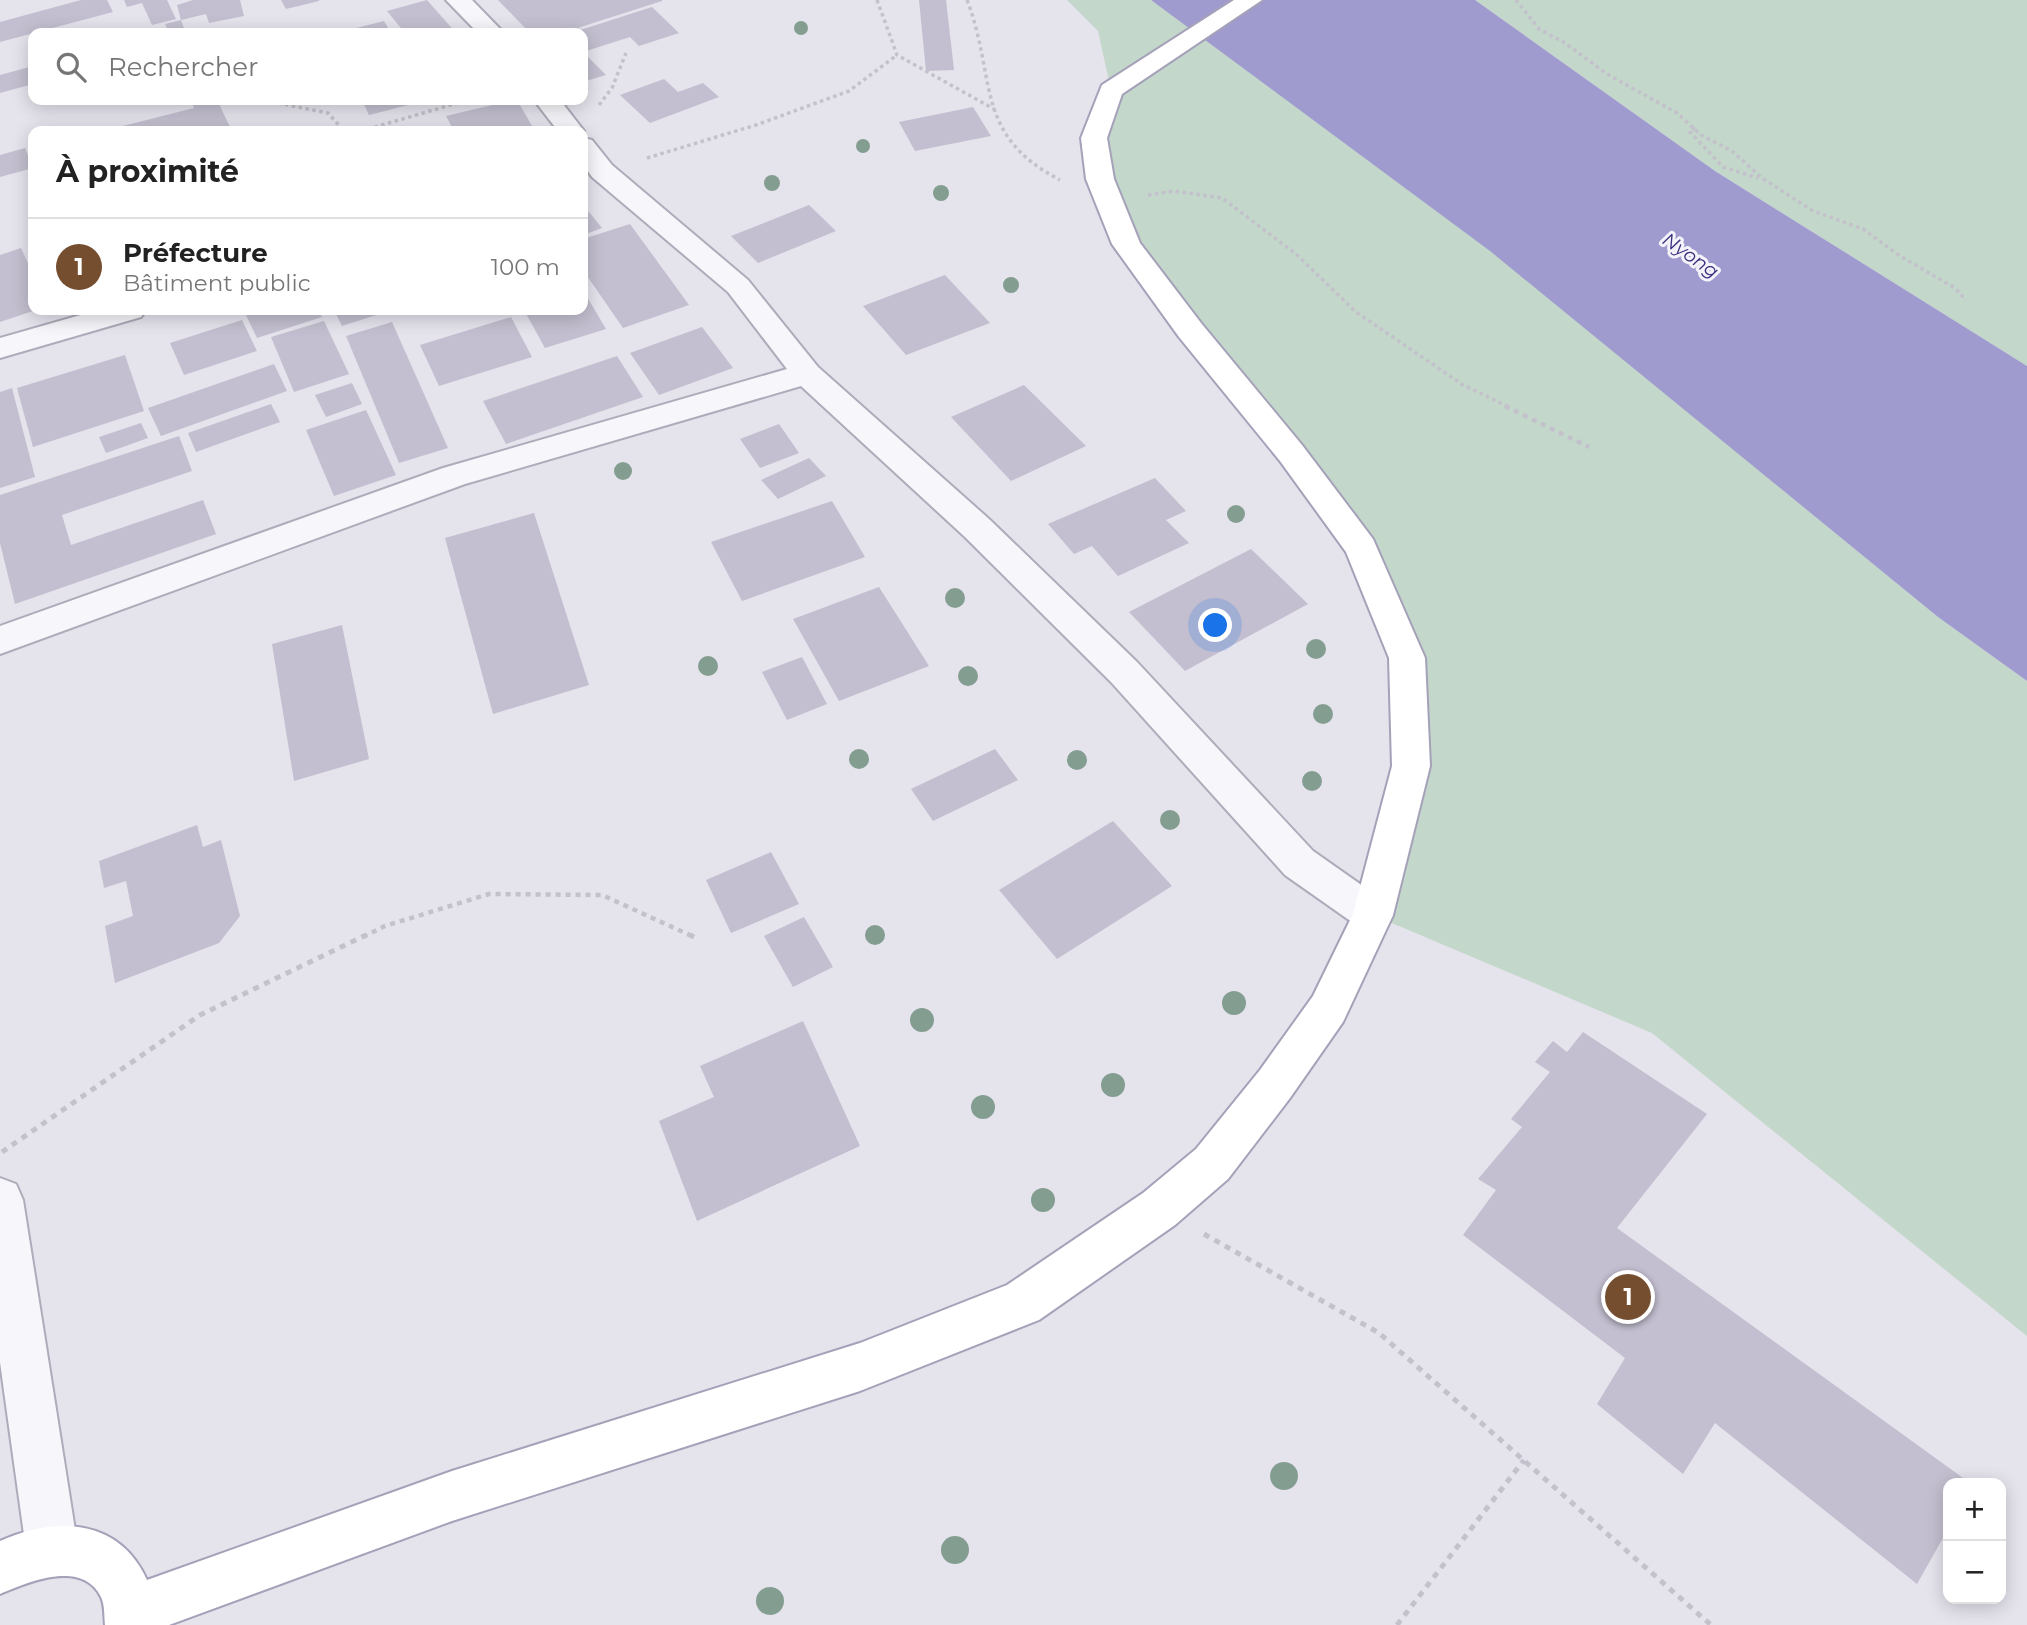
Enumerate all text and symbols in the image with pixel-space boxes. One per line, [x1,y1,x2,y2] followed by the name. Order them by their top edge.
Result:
[28,28,588,105] search box
[52,48,90,86] icon: search
[108,51,258,83] text: Rechercher
[56,153,239,190] text: À proximité
[1658,228,1723,283] water label: Nyong
[123,237,268,269] text: Préfecture
[74,253,84,281] text: 1
[491,253,560,281] text: 100 m
[123,269,311,297] text: Bâtiment public
[1198,608,1232,642] your location
[1605,1271,1651,1323] pin: 1
[1943,1478,2006,1604] map controls
[1943,1478,2006,1541] button: +
[1943,1541,2006,1604] button: −

